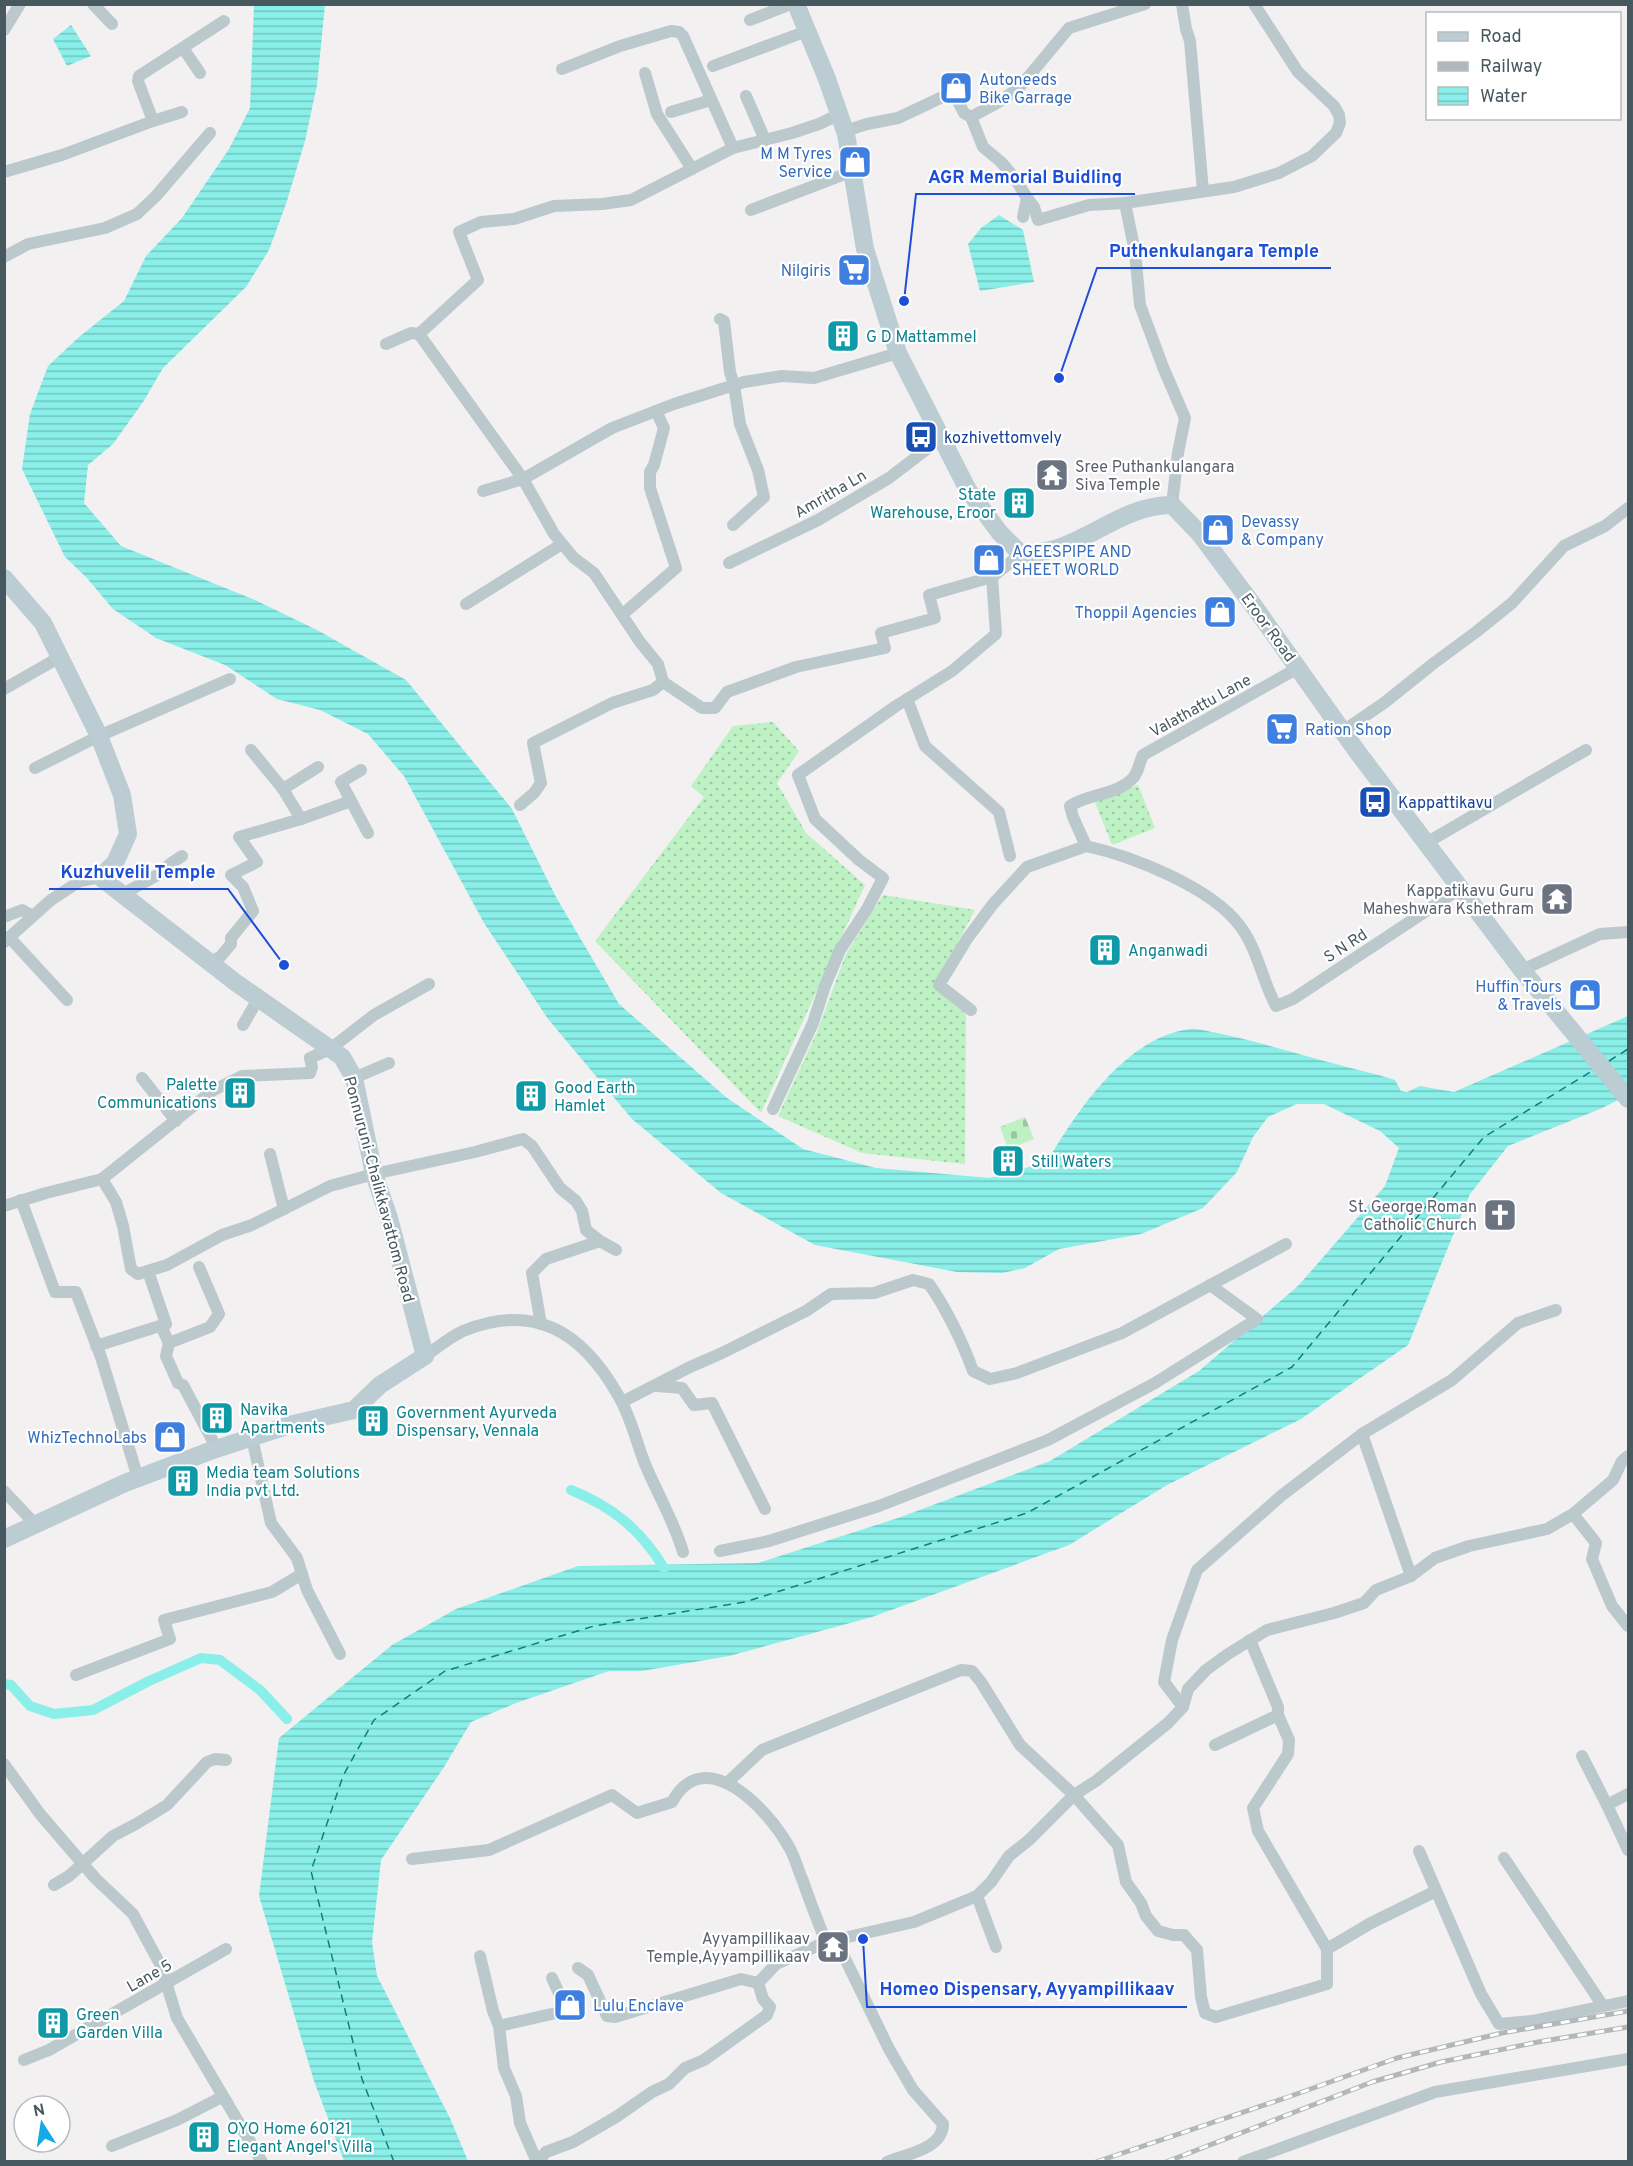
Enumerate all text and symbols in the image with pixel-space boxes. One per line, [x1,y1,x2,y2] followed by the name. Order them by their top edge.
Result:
[1426,12,1621,120] legend
[1480,26,1522,49] text: Road
[1480,56,1542,79] text: Railway
[938,70,974,106] shop icon: Autoneeds Bike Garrage
[979,71,1072,109] place label: Autoneeds Bike Garrage
[1480,86,1527,109] text: Water
[837,144,873,180] shop icon: M M Tyres Service
[760,145,832,183] place label: M M Tyres Service
[916,158,1135,194] callout: AGR Memorial Buidling
[928,167,1122,190] text: AGR Memorial Buidling
[1097,232,1331,268] callout: Puthenkulangara Temple
[1109,241,1319,264] text: Puthenkulangara Temple
[836,252,872,288] supermarket icon: Nilgiris
[781,262,831,282] place label: Nilgiris
[825,318,861,354] building icon: G D Mattammel
[866,328,977,348] place label: G D Mattammel
[903,419,939,455] bus stop icon: kozhivettomvely
[944,429,1062,449] place label: kozhivettomvely
[1034,457,1070,493] temple icon: Sree Puthankulangara Siva Temple
[1075,458,1234,496] place label: Sree Puthankulangara Siva Temple
[791,466,871,523] street label: Amritha Ln
[1001,485,1037,521] building icon: State Warehouse, Eroor
[870,486,996,524] place label: State Warehouse, Eroor
[1200,512,1236,548] shop icon: Devassy & Company
[1241,513,1324,551] place label: Devassy & Company
[971,542,1007,578] shop icon: AGEESPIPE AND SHEET WORLD
[1012,543,1132,581] place label: AGEESPIPE AND SHEET WORLD
[1236,590,1299,667] street label: Eroor Road
[1202,594,1238,630] shop icon: Thoppil Agencies
[1075,604,1197,624] place label: Thoppil Agencies
[1147,671,1255,743] street label: Valathattu Lane
[1264,711,1300,747] supermarket icon: Ration Shop
[1305,721,1392,741] place label: Ration Shop
[1357,784,1393,820] bus stop icon: Kappattikavu
[1398,794,1493,814] place label: Kappattikavu
[49,853,228,889] callout: Kuzhuvelil Temple
[61,862,215,885] text: Kuzhuvelil Temple
[1539,881,1575,917] temple icon: Kappatikavu Guru Maheshwara Kshethram
[1363,882,1534,920] place label: Kappatikavu Guru Maheshwara Kshethram
[1321,925,1372,968] street label: S N Rd
[1087,932,1123,968] building icon: Anganwadi
[1128,942,1208,962] place label: Anganwadi
[1567,977,1603,1013] shop icon: Huffin Tours & Travels
[1475,978,1562,1016] place label: Huffin Tours & Travels
[338,1074,418,1305] street label: Ponnuruni-Chalikkavattom Road
[222,1075,258,1111] building icon: Palette Communications
[97,1076,217,1114] place label: Palette Communications
[513,1078,549,1114] building icon: Good Earth Hamlet
[554,1079,635,1117] place label: Good Earth Hamlet
[990,1143,1026,1179] building icon: Still Waters
[1031,1153,1111,1173] place label: Still Waters
[1482,1197,1518,1233] church icon: St. George Roman Catholic Church
[1348,1198,1477,1236] place label: St. George Roman Catholic Church
[199,1400,235,1436] building icon: Navika Apartments
[240,1401,325,1439] place label: Navika Apartments
[355,1403,391,1439] building icon: Government Ayurveda Dispensary, Vennala
[396,1404,557,1442] place label: Government Ayurveda Dispensary, Vennala
[152,1419,188,1455] shop icon: WhizTechnoLabs
[27,1429,147,1449] place label: WhizTechnoLabs
[165,1463,201,1499] building icon: Media team Solutions India pvt Ltd.
[206,1464,360,1502] place label: Media team Solutions India pvt Ltd.
[815,1929,851,1965] temple icon: Ayyampillikaav Temple,Ayyampillikaav
[646,1930,810,1968] place label: Ayyampillikaav Temple,Ayyampillikaav
[124,1956,176,1998] street label: Lane 5
[867,1971,1187,2007] callout: Homeo Dispensary, Ayyampillikaav
[880,1979,1174,2002] text: Homeo Dispensary, Ayyampillikaav
[552,1987,588,2023] shop icon: Lulu Enclave
[593,1997,684,2017] place label: Lulu Enclave
[35,2005,71,2041] building icon: Green Garden Villa
[76,2006,163,2044] place label: Green Garden Villa
[12,2094,72,2154] north arrow
[32,2100,47,2122] text: N
[186,2119,222,2155] building icon: OYO Home 60121 Elegant Angel's Villa
[227,2120,373,2158] place label: OYO Home 60121 Elegant Angel's Villa

